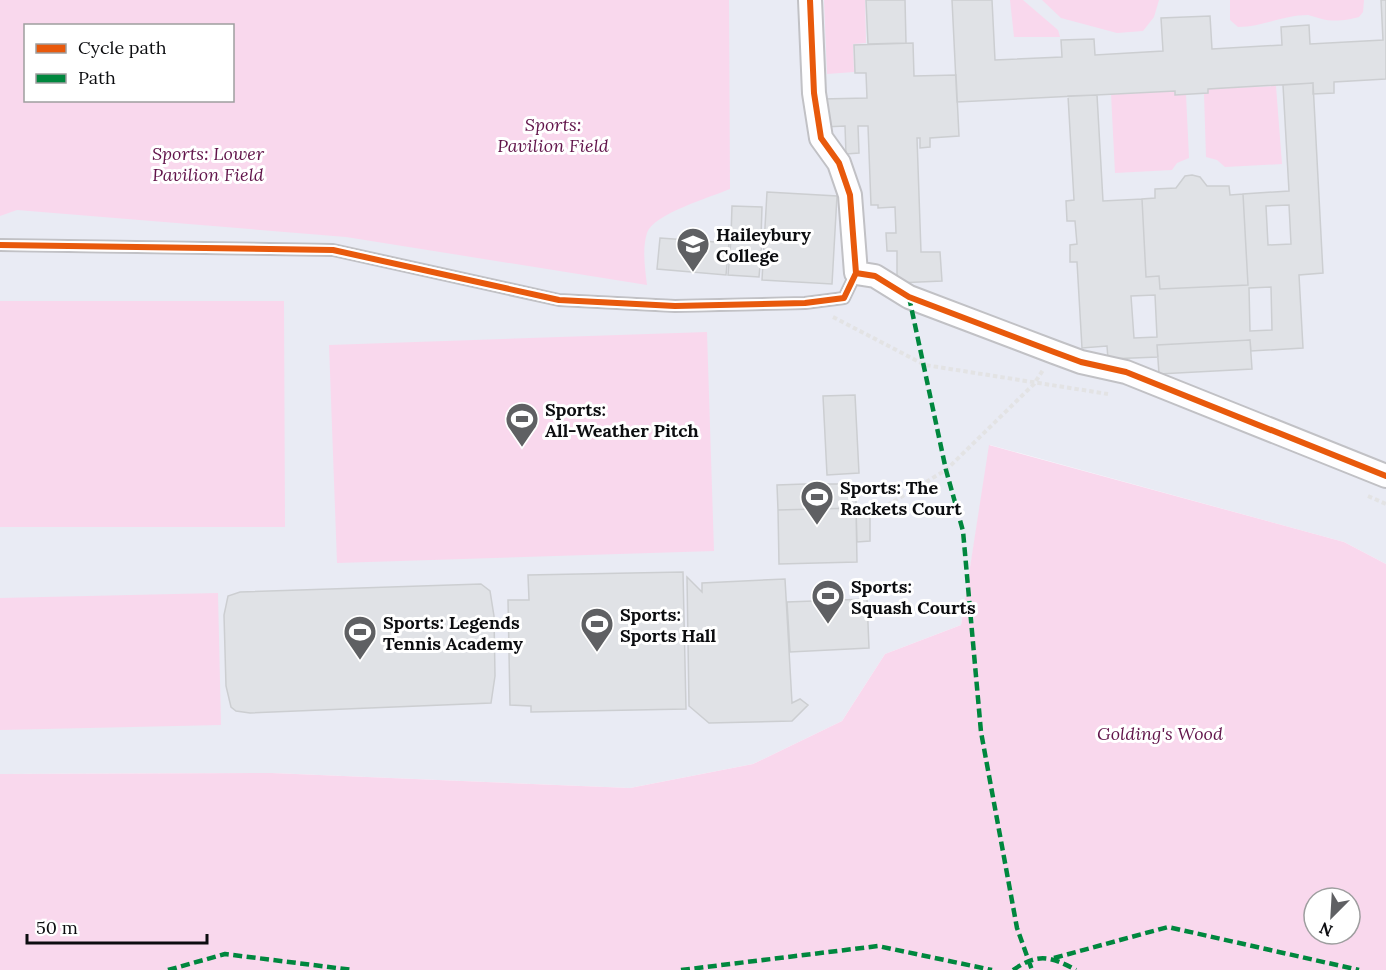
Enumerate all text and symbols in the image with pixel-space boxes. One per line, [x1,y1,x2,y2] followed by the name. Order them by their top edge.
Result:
[24,24,234,102] legend
[78,36,167,59] text: Cycle path
[78,66,116,89] text: Path
[497,113,609,157] park label: Sports: Pavilion Field
[152,142,265,186] park label: Sports: Lower Pavilion Field
[716,223,811,267] place label: Haileybury College
[675,226,711,273] school or university icon: Haileybury College
[545,398,699,442] place label: Sports: All-Weather Pitch
[504,401,540,448] sports icon: Sports: All-Weather Pitch
[840,476,962,520] place label: Sports: The Rackets Court
[799,479,835,526] sports icon: Sports: The Rackets Court
[851,575,976,619] place label: Sports: Squash Courts
[810,578,846,625] sports icon: Sports: Squash Courts
[620,603,716,647] place label: Sports: Sports Hall
[579,606,615,653] sports icon: Sports: Sports Hall
[383,611,523,655] place label: Sports: Legends Tennis Academy
[342,614,378,661] sports icon: Sports: Legends Tennis Academy
[1097,722,1223,745] park label: Golding's Wood
[1302,886,1362,946] north arrow
[27,907,207,945] scale bar
[36,916,78,939] text: 50 m
[1316,918,1336,941] text: N

